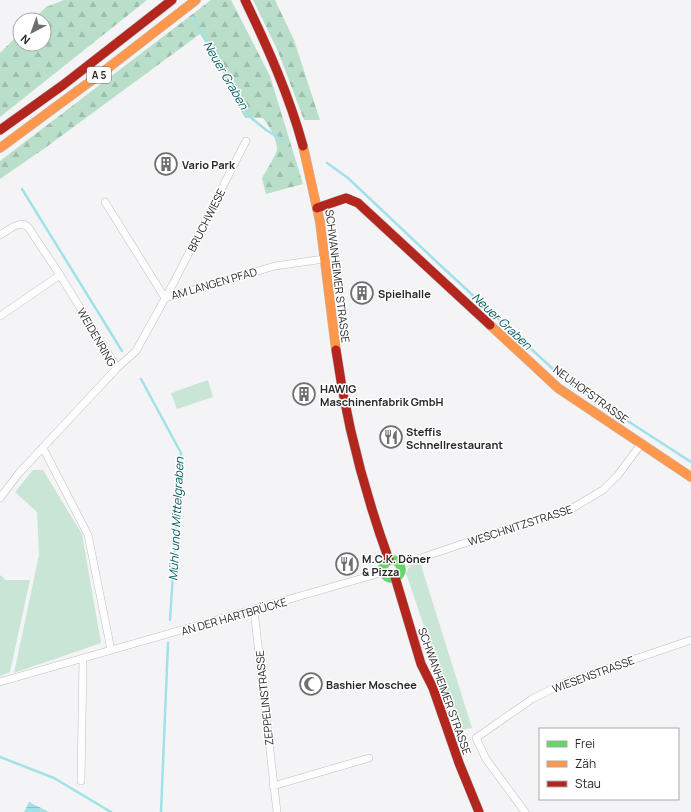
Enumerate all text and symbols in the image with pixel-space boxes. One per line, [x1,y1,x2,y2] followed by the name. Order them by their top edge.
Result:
[12,12,52,52] north arrow
[17,32,33,48] text: N
[200,38,253,113] water label: Neuer Graben
[87,67,111,83] road number: A 5
[153,151,179,177] building icon: Vario Park
[182,157,236,172] place label: Vario Park
[184,186,228,254] street label: BRUCHWIESE
[322,208,354,344] street label: SCHWANHEIMER STRASSE
[169,264,259,302] street label: AM LANGEN PFAD
[349,280,375,306] building icon: Spielhalle
[378,286,431,301] place label: Spielhalle
[468,289,536,354] water label: Neuer Graben
[74,305,120,369] street label: WEIDENRING
[550,362,632,426] street label: NEUHOFSTRASSE
[291,381,317,407] building icon: HAWIG Maschinenfabrik GmbH
[320,381,444,409] place label: HAWIG Maschinenfabrik GmbH
[378,424,404,450] restaurant icon: Steffis Schnellrestaurant
[406,424,503,452] place label: Steffis Schnellrestaurant
[164,456,188,581] water label: Mühl und Mittelgraben
[466,501,574,549] street label: WESCHNITZSTRASSE
[334,551,360,577] restaurant icon: M.C.K. Döner & Pizza
[362,551,431,579] place label: M.C.K. Döner & Pizza
[179,594,289,638] street label: AN DER HARTBRÜCKE
[415,625,475,757] street label: SCHWANHEIMER STRASSE
[252,650,276,746] street label: ZEPPELINSTRASSE
[550,652,636,696] street label: WIESENSTRASSE
[298,671,324,697] mosque icon: Bashier Moschee
[326,677,417,692] place label: Bashier Moschee
[539,728,679,800] legend
[575,735,595,752] text: Frei
[575,755,596,772] text: Zäh
[575,775,601,792] text: Stau

